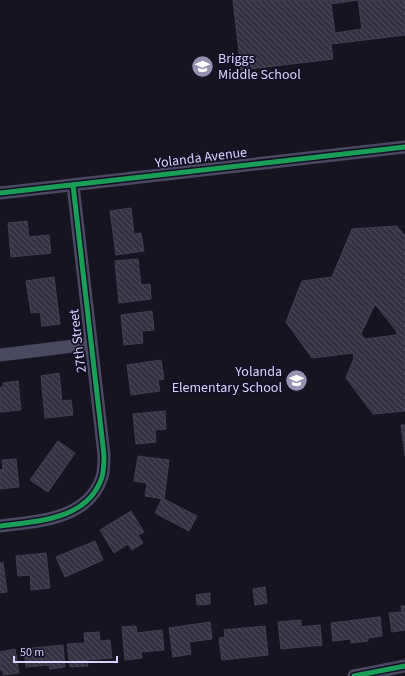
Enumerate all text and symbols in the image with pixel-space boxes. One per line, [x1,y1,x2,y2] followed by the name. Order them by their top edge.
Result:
[218,49,301,85] place label: Briggs Middle School
[189,54,215,80] school or university icon: Briggs Middle School
[153,142,248,174] street label: Yolanda Avenue
[64,308,92,374] street label: 27th Street
[172,362,282,398] place label: Yolanda Elementary School
[284,367,310,393] school or university icon: Yolanda Elementary School
[14,638,117,664] scale bar
[20,644,44,661] text: 50 m

